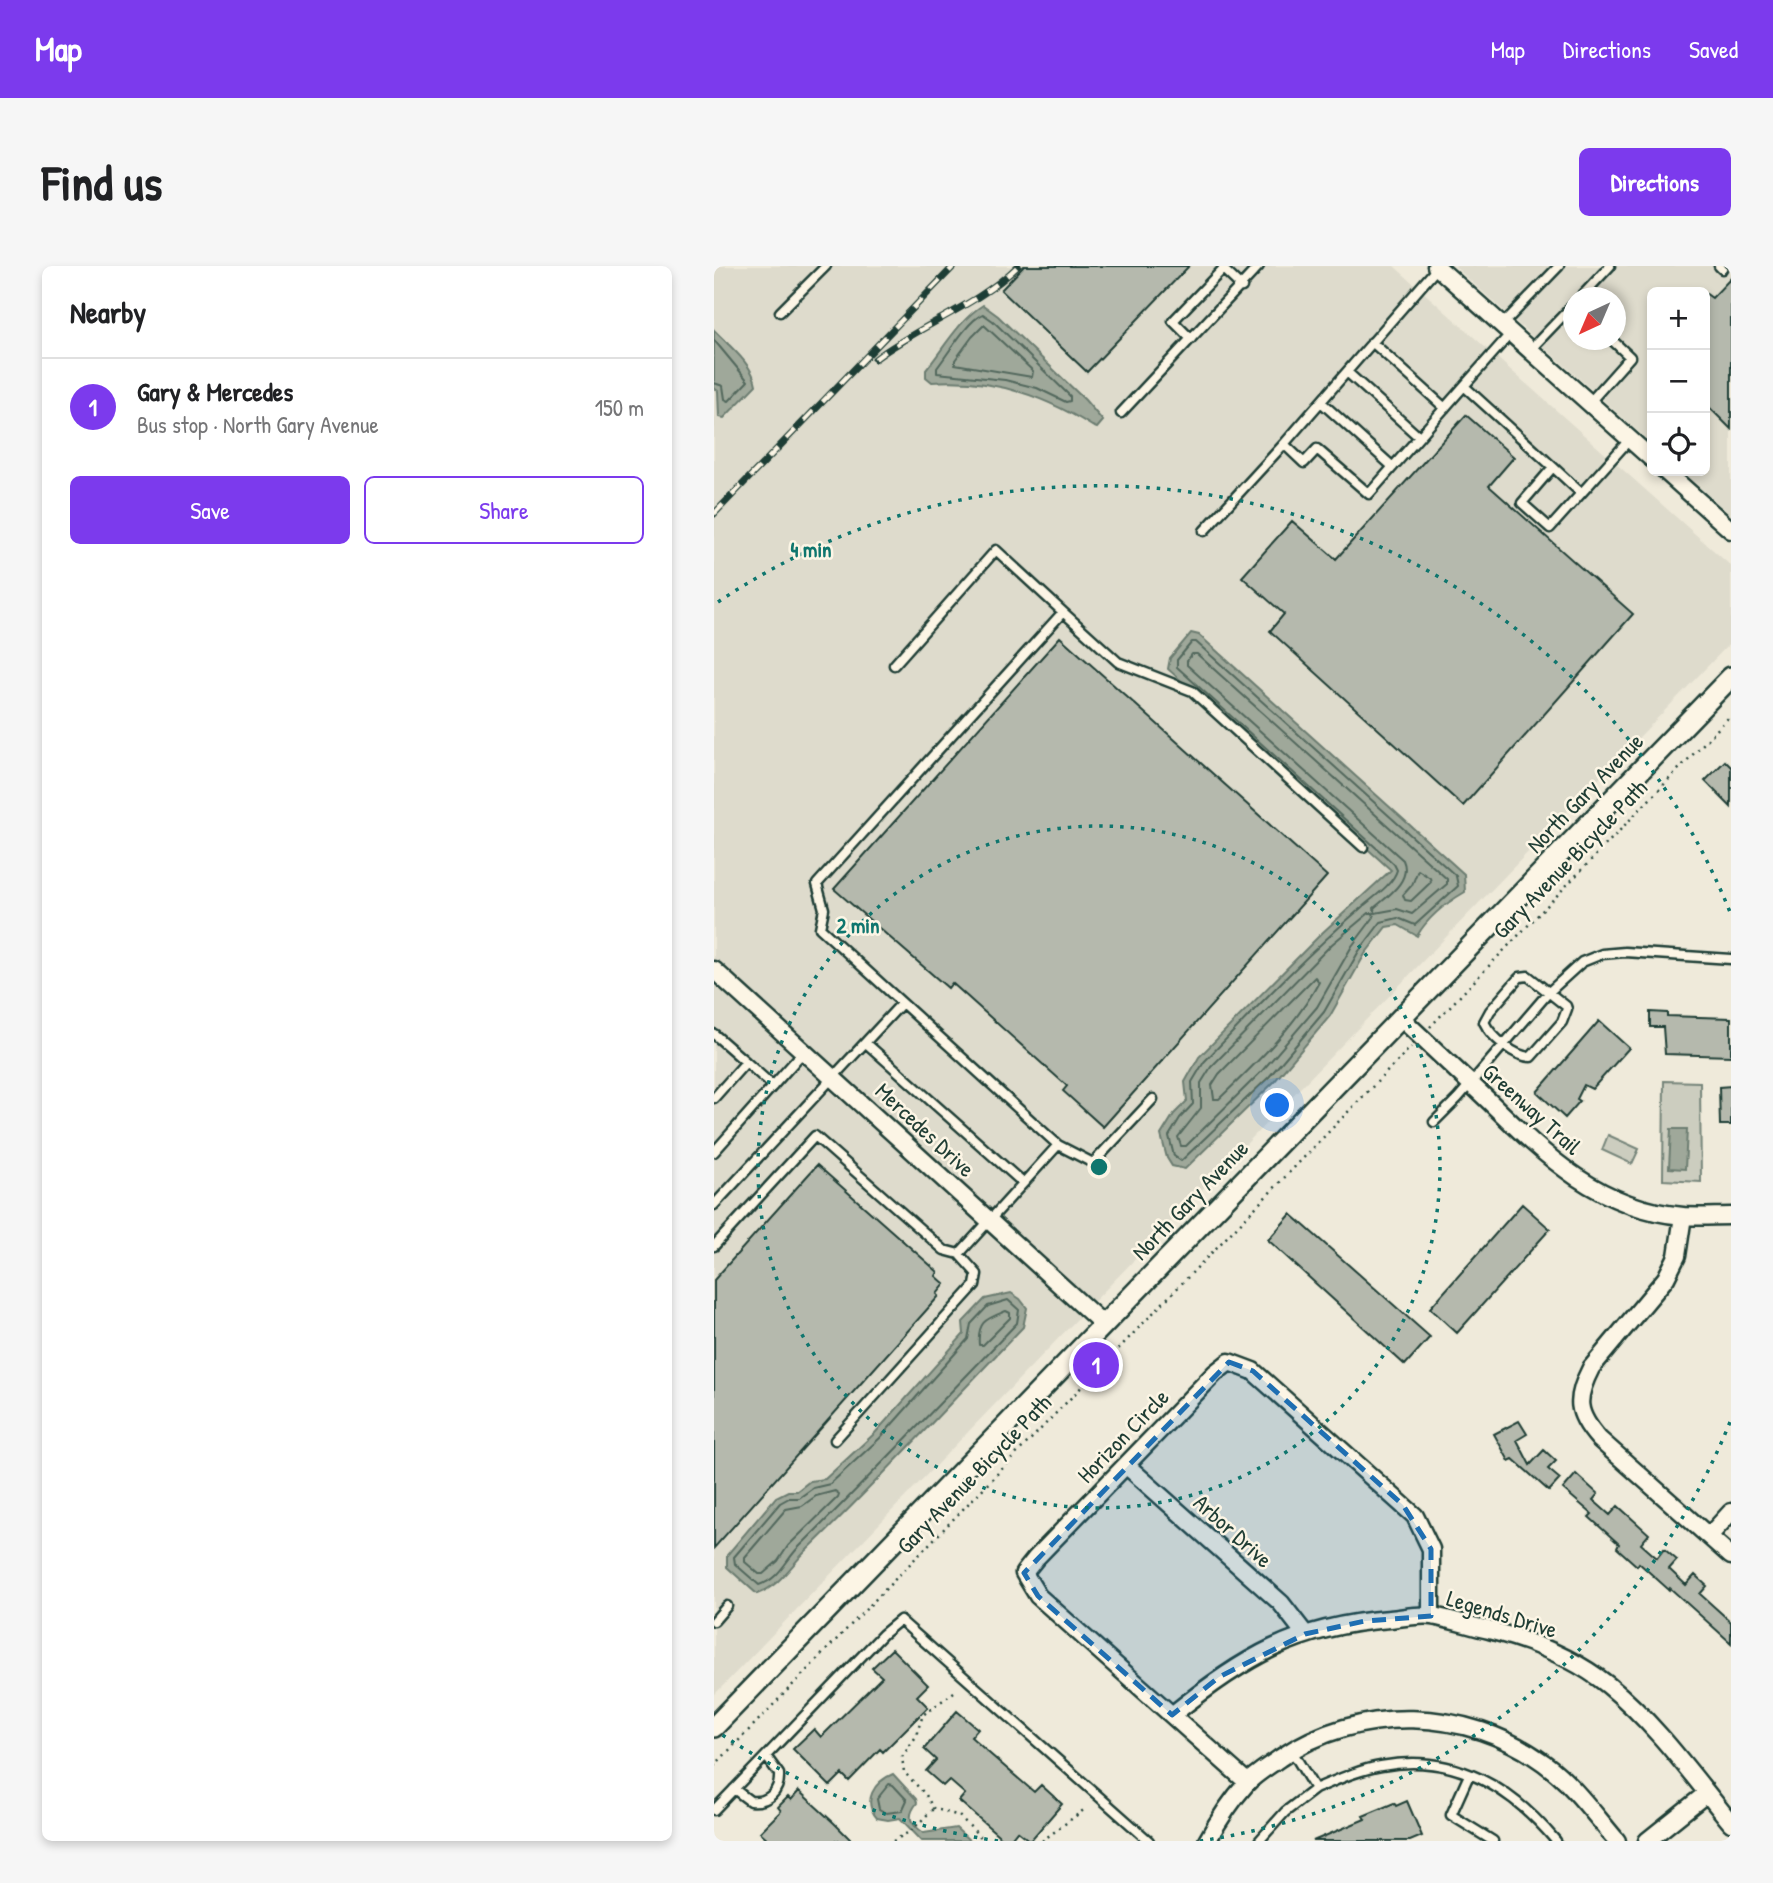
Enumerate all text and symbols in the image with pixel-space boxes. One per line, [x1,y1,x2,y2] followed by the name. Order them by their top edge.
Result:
[35,27,82,71] text: Map
[1491,33,1525,65] text: Map
[1563,33,1651,65] text: Directions
[1689,33,1738,65] text: Saved
[1579,148,1731,216] button: Directions
[42,149,162,215] text: Find us
[1563,287,1626,350] north arrow
[1647,287,1710,476] map controls
[1647,287,1710,350] button: +
[70,292,146,332] text: Nearby
[1647,350,1710,413] button: −
[137,374,293,409] text: Gary & Mercedes
[89,392,97,423] text: 1
[595,392,644,423] text: 150 m
[137,409,379,440] text: Bus stop · North Gary Avenue
[1647,413,1710,476] button: locate
[70,476,350,544] button: Save
[364,476,644,544] button: Share
[790,535,832,564] text: 4 min
[1519,726,1650,859] street label: North Gary Avenue
[1485,772,1654,945] street label: Gary Avenue Bicycle Path
[836,911,880,940] text: 2 min
[1476,1056,1589,1162] street label: Greenway Trail
[869,1076,982,1184] street label: Mercedes Drive
[1260,1088,1294,1122] your location
[1124,1133,1255,1266] street label: North Gary Avenue
[1087,1155,1111,1179] centre of rings
[1073,1339,1119,1391] pin: 1
[1070,1382,1175,1489] street label: Horizon Circle
[889,1387,1058,1560] street label: Gary Avenue Bicycle Path
[1187,1487,1279,1574] street label: Arbor Drive
[1443,1582,1561,1645] street label: Legends Drive

